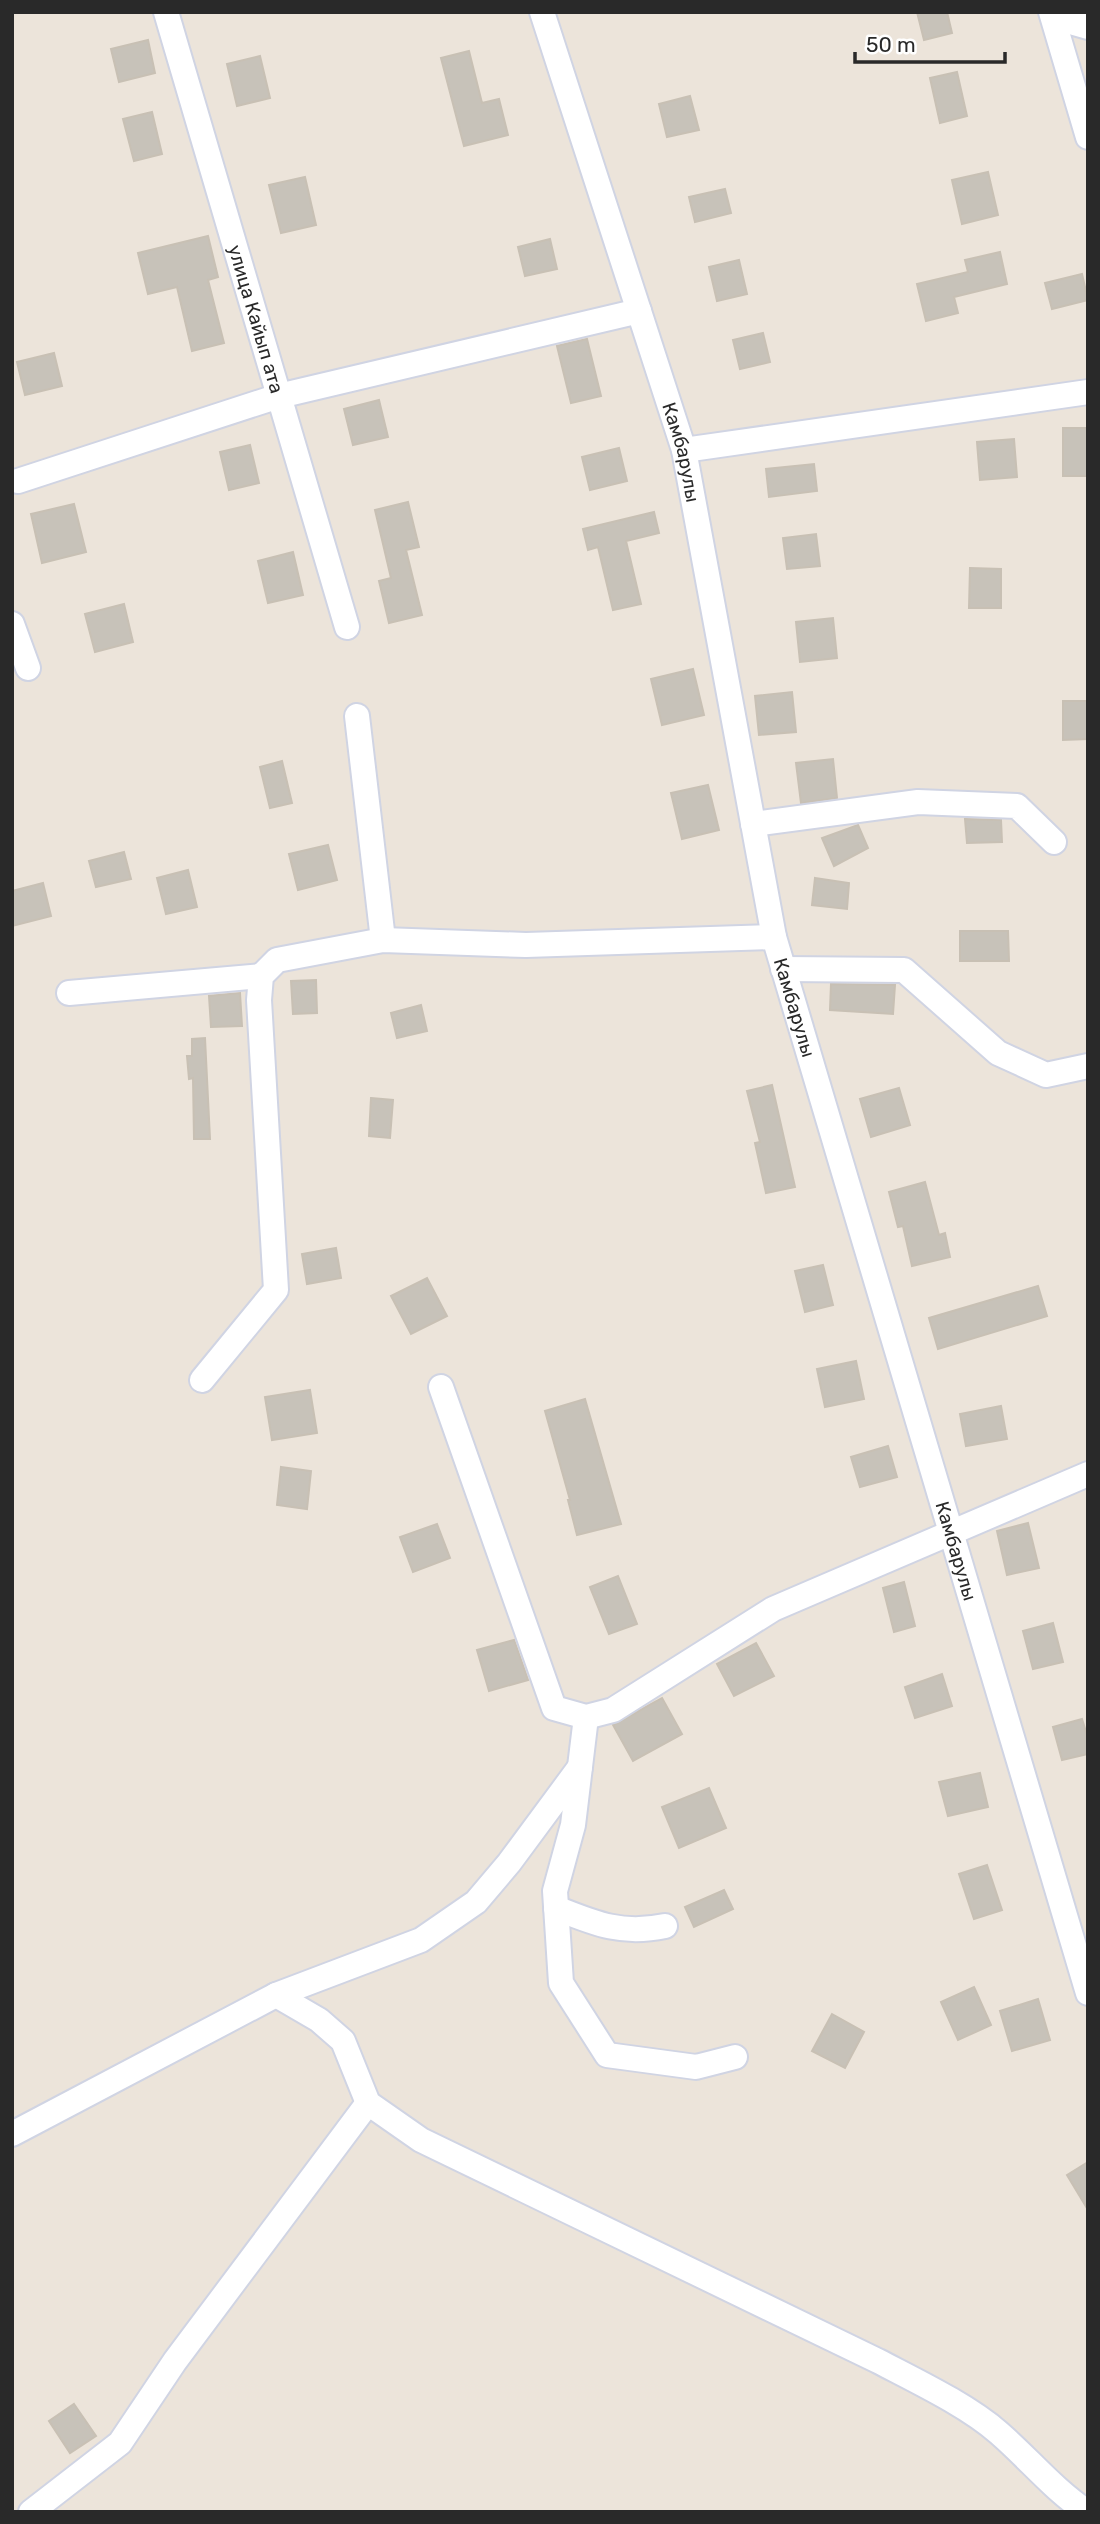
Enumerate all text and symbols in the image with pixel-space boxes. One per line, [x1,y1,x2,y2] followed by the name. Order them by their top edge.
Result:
[855,21,1006,65] scale bar
[866,32,916,57] text: 50 m
[223,242,289,396] street label: улица Кайып ата
[657,399,704,504] street label: Камбарулы
[769,955,820,1060] street label: Камбарулы
[930,1499,982,1603] street label: Камбарулы

